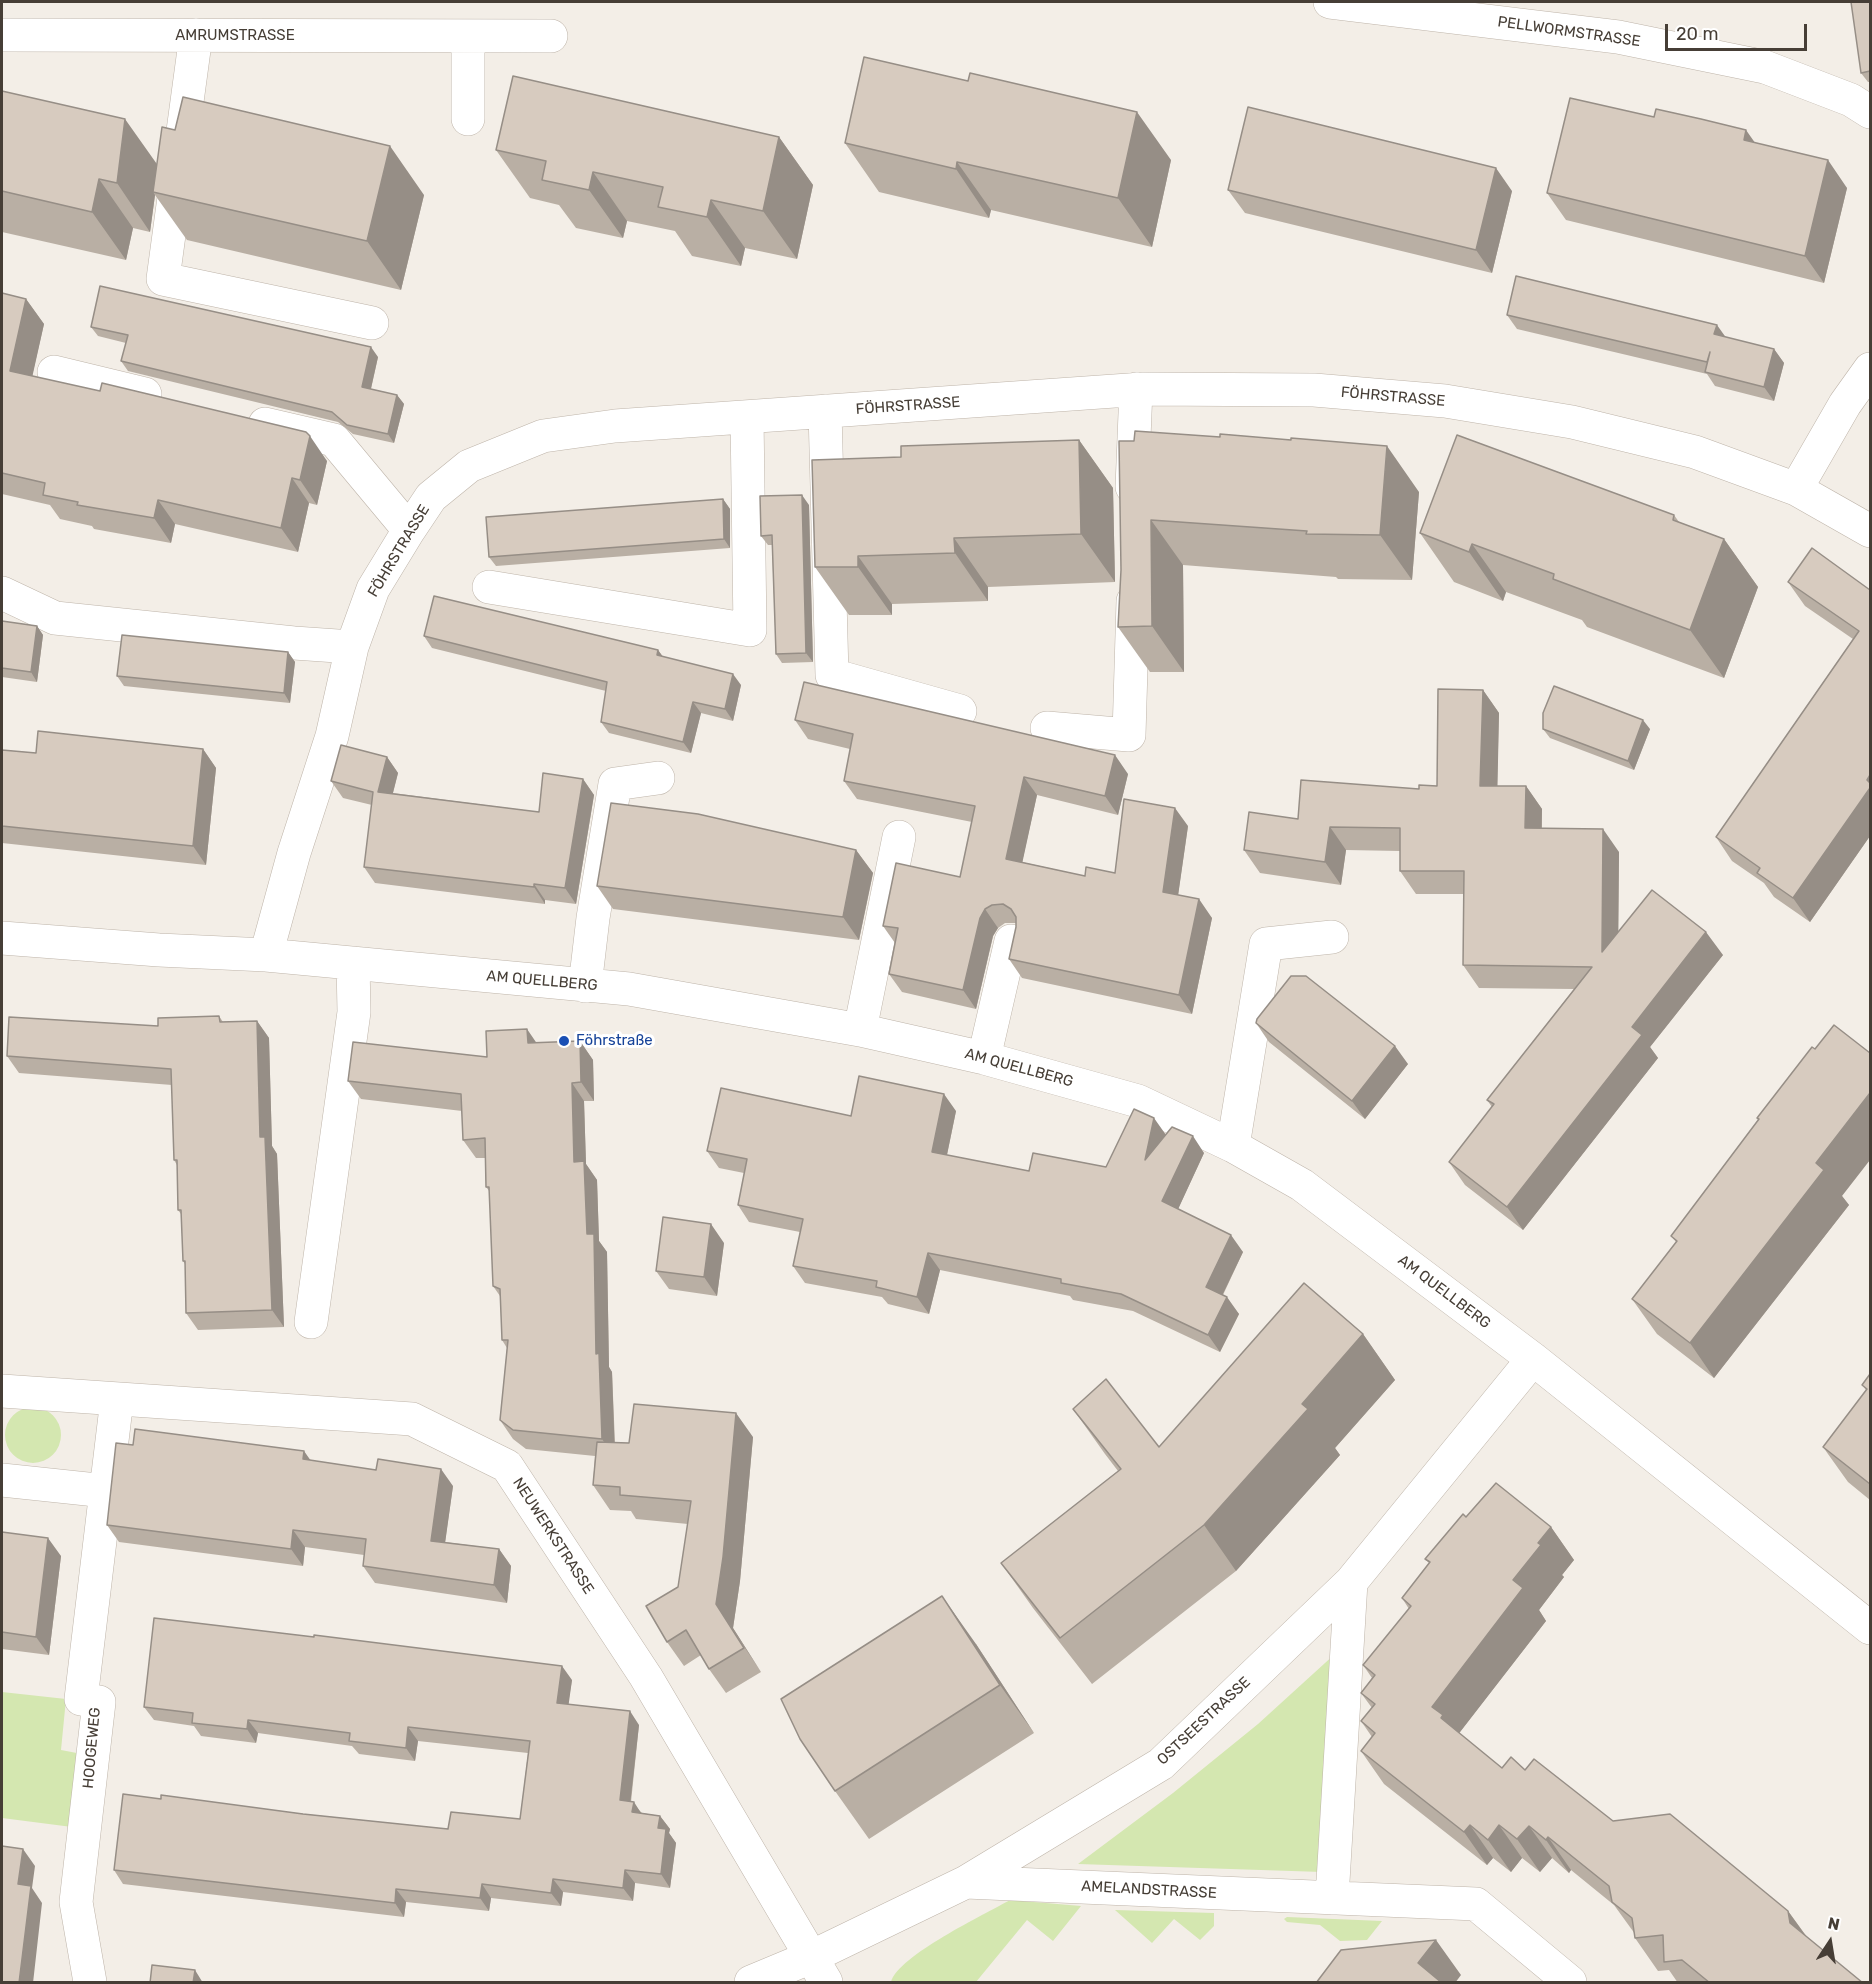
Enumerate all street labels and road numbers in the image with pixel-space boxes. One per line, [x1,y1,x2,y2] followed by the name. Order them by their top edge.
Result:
[1496,13,1642,51] street label: PELLWORMSTRASSE
[175,27,295,45] street label: AMRUMSTRASSE
[1340,383,1446,411] street label: FÖHRSTRASSE
[855,393,961,419] street label: FÖHRSTRASSE
[364,501,434,601] street label: FÖHRSTRASSE
[486,967,598,995] street label: AM QUELLBERG
[963,1045,1075,1091] street label: AM QUELLBERG
[1394,1251,1494,1333] street label: AM QUELLBERG
[509,1474,597,1598] street label: NEUWERKSTRASSE
[1154,1673,1254,1769] street label: OSTSEESTRASSE
[79,1707,105,1789] street label: HOOGEWEG
[1081,1877,1217,1903] street label: AMELANDSTRASSE

